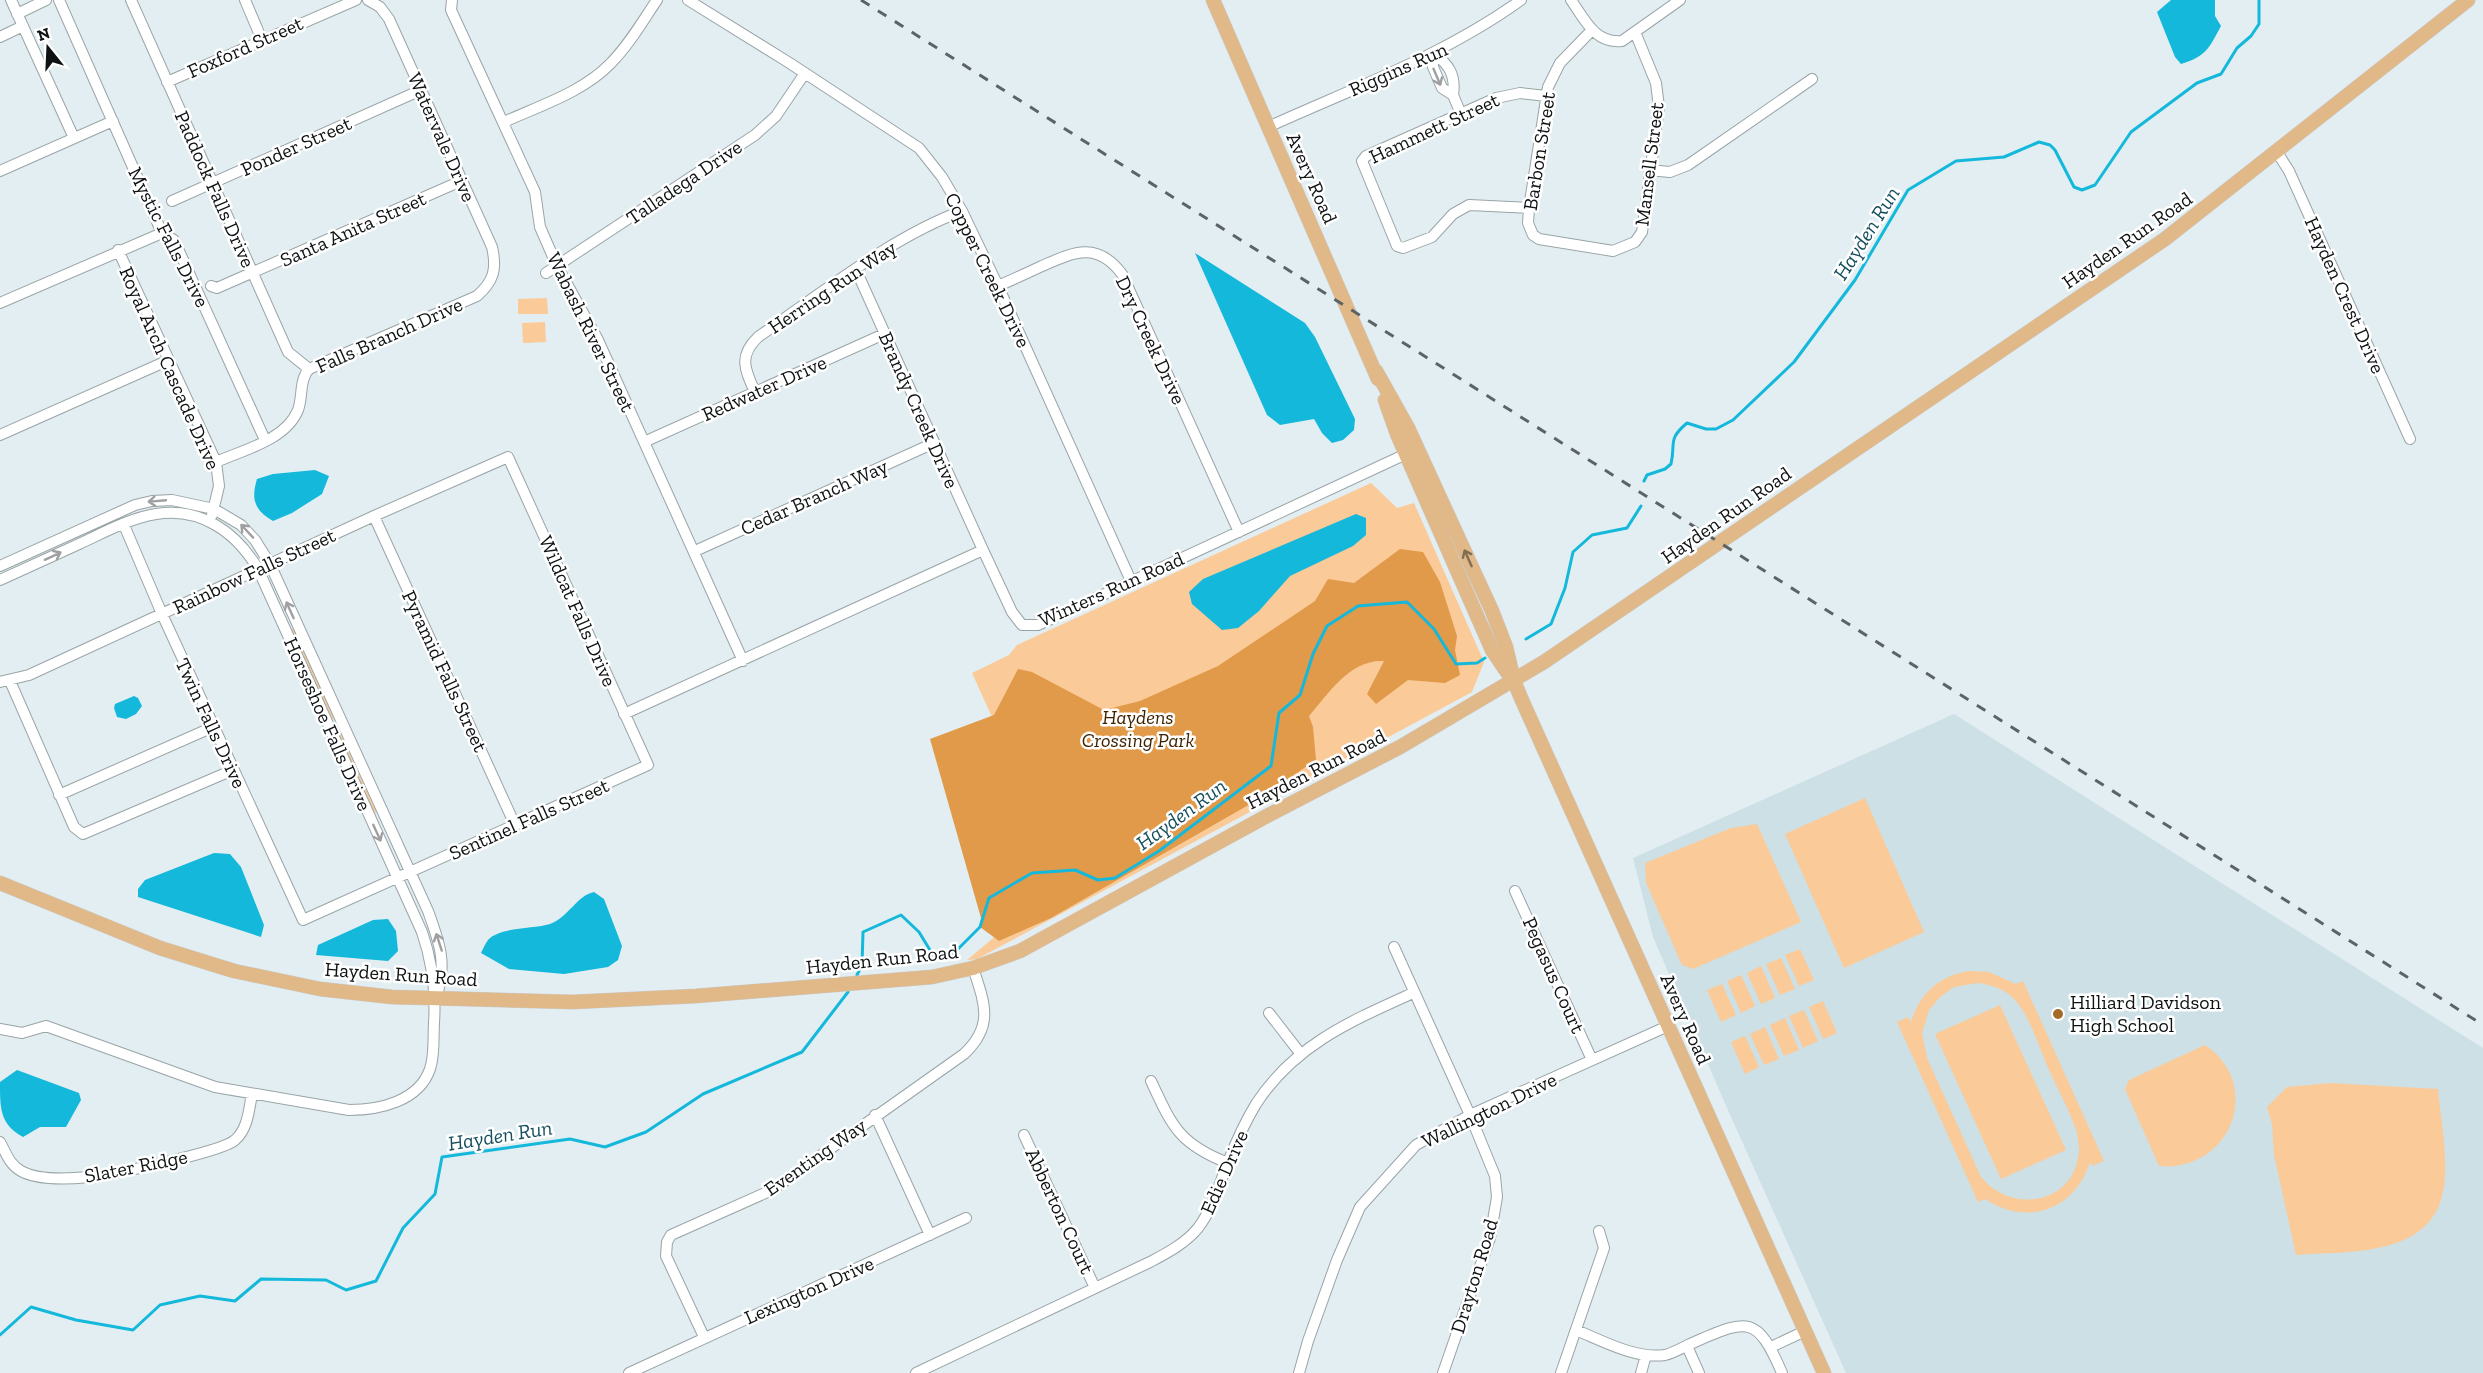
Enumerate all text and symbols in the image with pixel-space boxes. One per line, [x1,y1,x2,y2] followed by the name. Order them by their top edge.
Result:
[183,11,307,83] street label: Foxford Street
[18,18,78,78] north arrow
[35,23,52,45] text: N
[1345,36,1451,101] street label: Riggins Run
[1432,67,1443,85] one-way arrow
[403,69,481,205] street label: Watervale Drive
[1365,87,1503,169] street label: Hammett Street
[1518,89,1560,212] street label: Barbon Street
[1629,100,1669,227] street label: Mansell Street
[170,107,260,271] street label: Paddock Falls Drive
[237,111,356,181] street label: Ponder Street
[1281,129,1343,227] street label: Avery Road
[622,134,746,230] street label: Talladega Drive
[123,163,215,311] street label: Mystic Falls Drive
[1828,182,1904,284] water label: Hayden Run
[276,186,430,272] street label: Santa Anita Street
[2057,186,2197,294] street label: Hayden Run Road
[940,189,1036,351] street label: Copper Creek Drive
[2300,213,2390,377] street label: Hayden Crest Drive
[763,235,901,339] street label: Herring Run Way
[542,248,640,416] street label: Wabash River Street
[114,263,226,473] street label: Royal Arch Cascade Drive
[1111,272,1191,408] street label: Dry Creek Drive
[312,292,466,378] street label: Falls Branch Drive
[874,328,964,492] street label: Brandy Creek Drive
[698,350,830,426] street label: Redwater Drive
[737,453,892,540] street label: Cedar Branch Way
[1656,461,1796,569] street label: Hayden Run Road
[147,496,167,507] one-way arrow
[169,523,340,619] street label: Rainbow Falls Street
[240,524,254,539] one-way arrow
[534,532,622,690] street label: Wildcat Falls Drive
[1035,546,1187,632] street label: Winters Run Road
[44,549,62,561] one-way arrow
[1461,549,1473,567] one-way arrow
[397,586,493,756] street label: Pyramid Falls Street
[284,601,296,619] one-way arrow
[279,634,377,814] street label: Horseshoe Falls Drive
[170,654,252,792] street label: Twin Falls Drive
[1082,705,1194,752] park label: Haydens Crossing Park
[1242,724,1390,814] street label: Hayden Run Road
[445,773,613,865] street label: Sentinel Falls Street
[1131,773,1231,855] water label: Hayden Run
[372,823,384,841] one-way arrow
[1518,913,1591,1037] street label: Pegasus Court
[432,933,443,952] one-way arrow
[805,939,959,979] street label: Hayden Run Road
[324,957,478,991] street label: Hayden Run Road
[1655,970,1717,1068] street label: Avery Road
[2070,990,2222,1037] place label: Hilliard Davidson High School
[2051,1007,2065,1021] marker: Hilliard Davidson High School
[1418,1067,1560,1153] street label: Wallington Drive
[759,1113,871,1201] street label: Eventing Way
[446,1114,554,1156] water label: Hayden Run
[1195,1126,1253,1218] street label: Edie Drive
[82,1144,190,1188] street label: Slater Ridge
[1020,1144,1100,1278] street label: Abberton Court
[1445,1216,1503,1336] street label: Drayton Road
[741,1251,877,1329] street label: Lexington Drive

